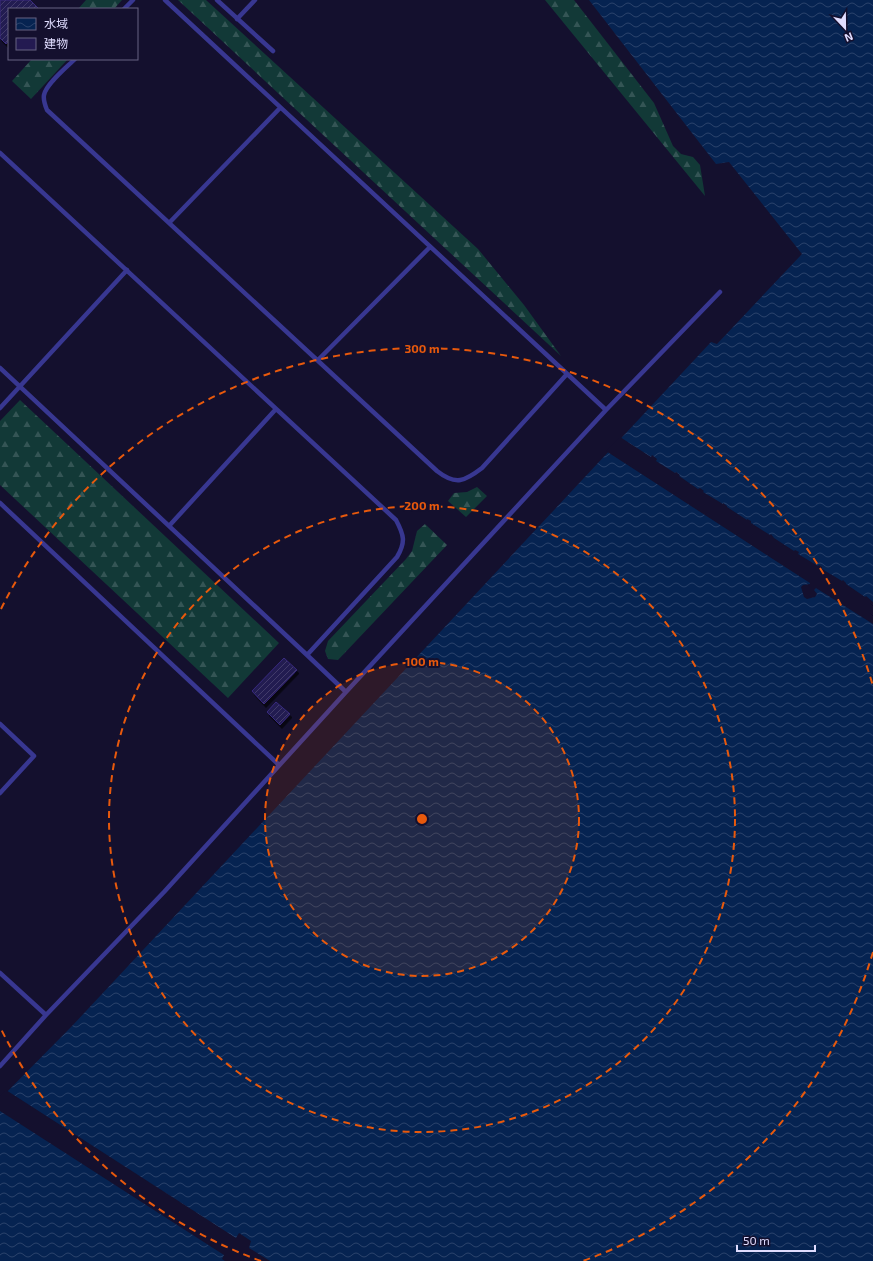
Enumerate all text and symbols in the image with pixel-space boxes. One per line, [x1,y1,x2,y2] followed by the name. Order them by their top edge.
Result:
[8,8,138,60] legend
[825,8,865,48] north arrow
[44,16,68,30] text: 水域
[843,30,855,45] text: N
[44,36,68,50] text: 建物
[404,341,440,355] text: 300 m
[404,498,440,512] text: 200 m
[405,654,439,668] text: 100 m
[415,812,429,826] centre of rings
[737,1227,815,1253] scale bar
[743,1233,770,1247] text: 50 m

